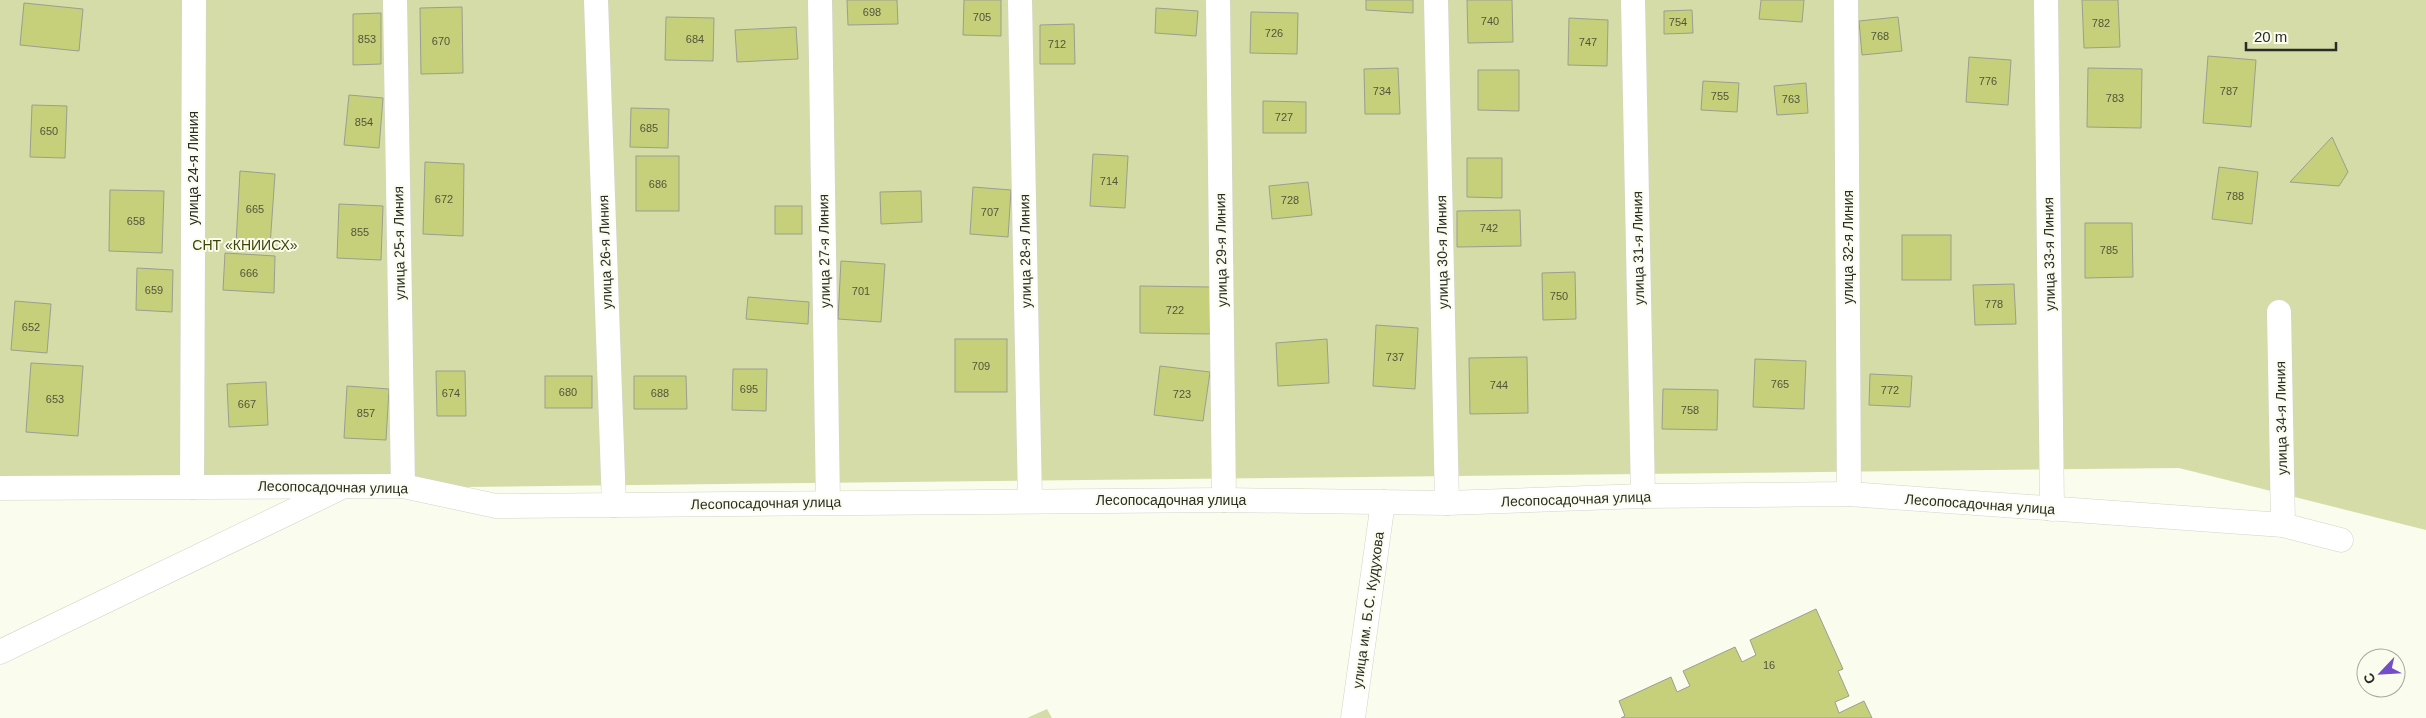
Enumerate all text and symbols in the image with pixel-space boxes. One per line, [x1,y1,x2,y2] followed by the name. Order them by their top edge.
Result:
[863,6,881,18] house number: 698
[973,11,991,23] house number: 705
[1481,15,1499,27] house number: 740
[1669,16,1687,28] house number: 754
[2092,17,2110,29] house number: 782
[2246,20,2336,52] scale bar
[1265,27,1283,39] house number: 726
[2254,28,2287,45] text: 20 m
[1871,30,1889,42] house number: 768
[358,33,376,45] house number: 853
[686,33,704,45] house number: 684
[432,35,450,47] house number: 670
[1579,36,1597,48] house number: 747
[1048,38,1066,50] house number: 712
[1979,75,1997,87] house number: 776
[1373,85,1391,97] house number: 734
[2220,85,2238,97] house number: 787
[1711,90,1729,102] house number: 755
[2106,92,2124,104] house number: 783
[1782,93,1800,105] house number: 763
[185,111,201,225] street label: улица 24-я Линия
[1275,111,1293,123] house number: 727
[355,116,373,128] house number: 854
[640,122,658,134] house number: 685
[40,125,58,137] house number: 650
[1100,175,1118,187] house number: 714
[649,178,667,190] house number: 686
[390,186,408,300] street label: улица 25-я Линия
[1840,190,1856,304] street label: улица 32-я Линия
[2226,190,2244,202] house number: 788
[1629,191,1647,305] street label: улица 31-я Линия
[435,193,453,205] house number: 672
[1212,193,1230,307] street label: улица 29-я Линия
[815,194,833,308] street label: улица 27-я Линия
[1016,194,1034,308] street label: улица 28-я Линия
[1281,194,1299,206] house number: 728
[595,195,615,309] street label: улица 26-я Линия
[1433,195,1451,309] street label: улица 30-я Линия
[2040,197,2058,311] street label: улица 33-я Линия
[246,203,264,215] house number: 665
[981,206,999,218] house number: 707
[127,215,145,227] house number: 658
[1480,222,1498,234] house number: 742
[351,226,369,238] house number: 855
[192,237,298,253] park label: СНТ «КНИИСХ»
[2100,244,2118,256] house number: 785
[240,267,258,279] house number: 666
[145,284,163,296] house number: 659
[852,285,870,297] house number: 701
[1550,290,1568,302] house number: 750
[1985,298,2003,310] house number: 778
[1166,304,1184,316] house number: 722
[22,321,40,333] house number: 652
[1386,351,1404,363] house number: 737
[972,360,990,372] house number: 709
[2272,361,2290,475] street label: улица 34-я Линия
[1771,378,1789,390] house number: 765
[1490,379,1508,391] house number: 744
[740,383,758,395] house number: 695
[1881,384,1899,396] house number: 772
[559,386,577,398] house number: 680
[442,387,460,399] house number: 674
[651,387,669,399] house number: 688
[1173,388,1191,400] house number: 723
[46,393,64,405] house number: 653
[238,398,256,410] house number: 667
[1681,404,1699,416] house number: 758
[357,407,375,419] house number: 857
[258,478,409,496] street label: Лесопосадочная улица
[1501,488,1652,510] street label: Лесопосадочная улица
[1904,491,2056,517] street label: Лесопосадочная улица
[1096,492,1246,508] street label: Лесопосадочная улица
[691,494,842,512] street label: Лесопосадочная улица
[1349,530,1387,689] street label: улица им. Б.С. Кудухова
[2356,648,2406,698] north arrow
[1763,659,1775,671] house number: 16
[2360,671,2379,686] text: С

